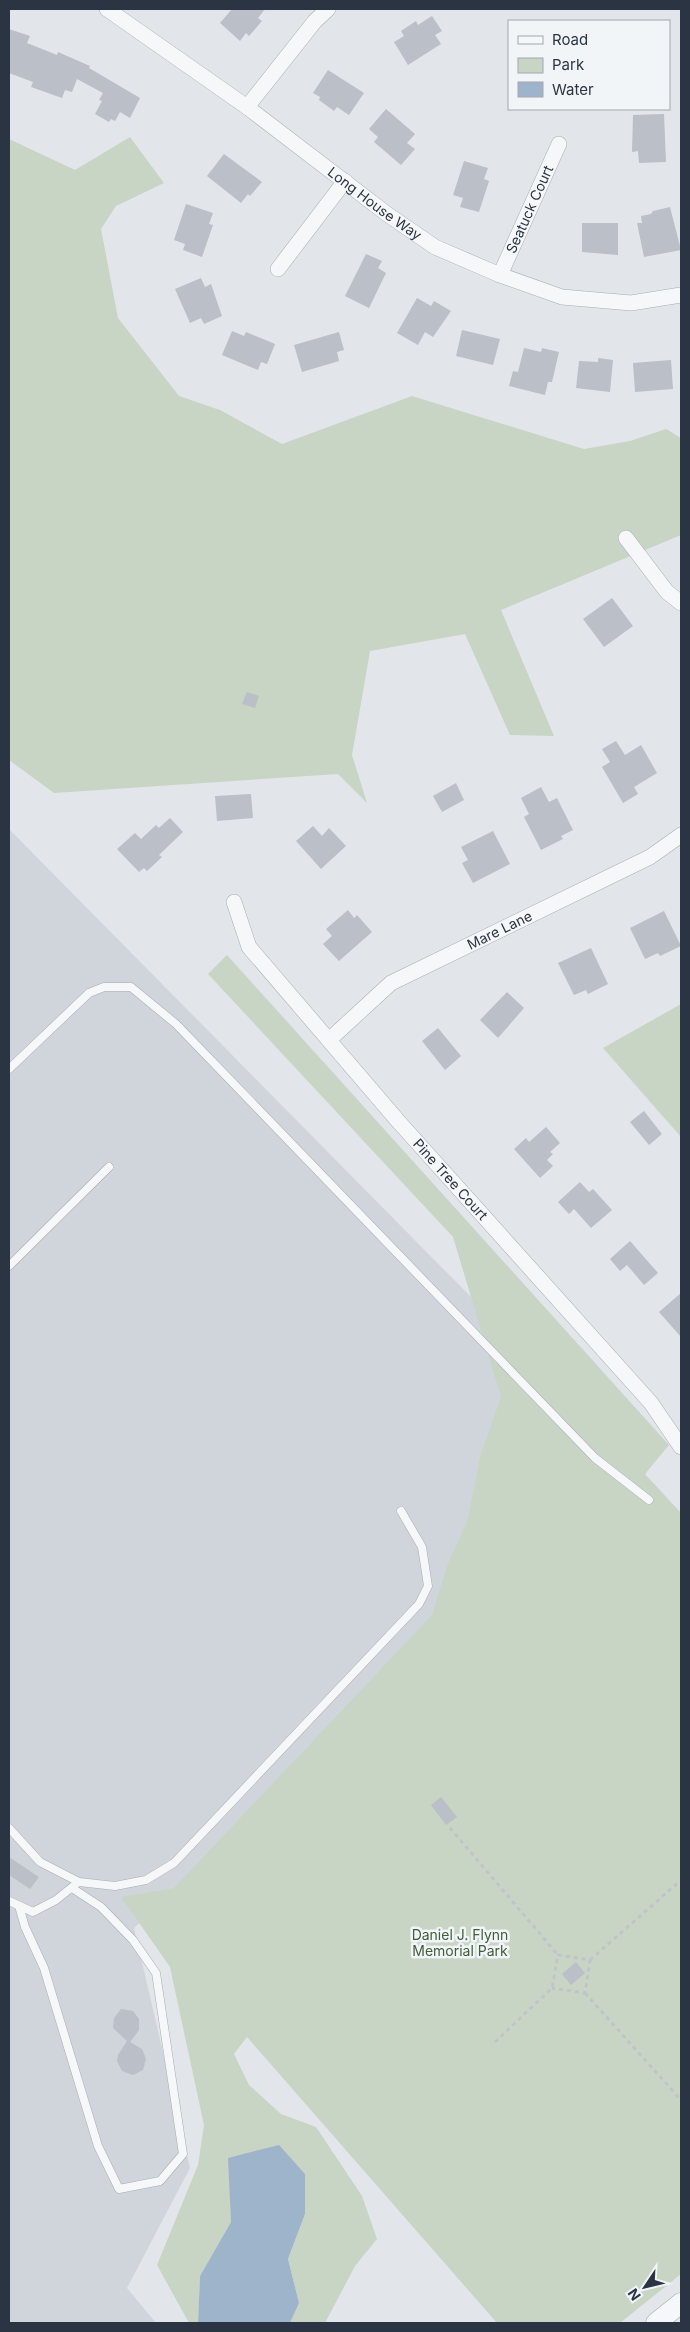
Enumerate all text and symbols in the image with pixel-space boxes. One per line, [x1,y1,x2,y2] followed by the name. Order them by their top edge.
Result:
[508,20,670,110] legend
[552,30,588,49] text: Road
[552,55,585,74] text: Park
[552,80,594,99] text: Water
[502,162,556,256] street label: Seatuck Court
[325,163,425,243] street label: Long House Way
[464,907,535,953] street label: Mare Lane
[410,1135,492,1224] street label: Pine Tree Court
[412,1926,508,1959] park label: Daniel J. Flynn Memorial Park
[620,2262,670,2312] north arrow
[624,2285,644,2304] text: N

